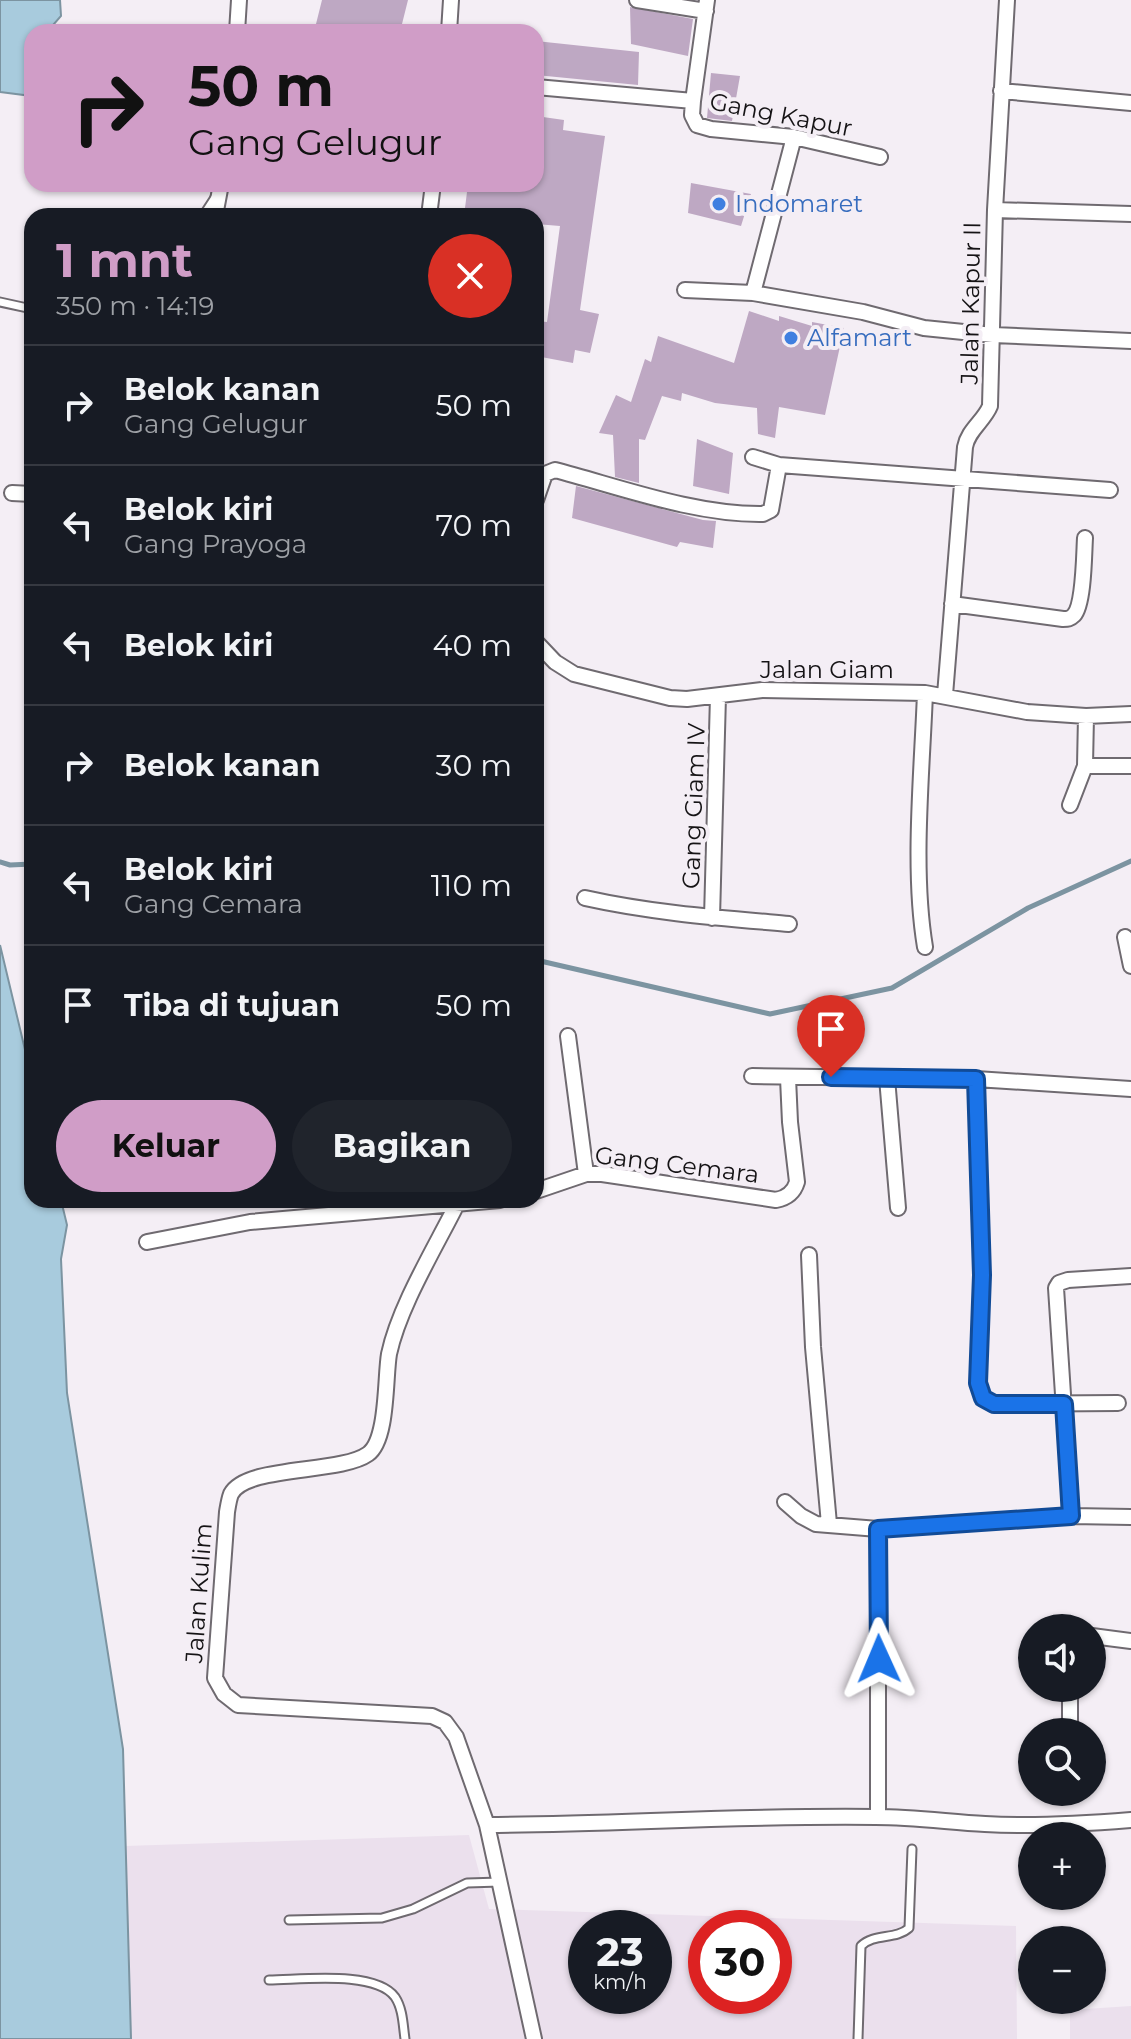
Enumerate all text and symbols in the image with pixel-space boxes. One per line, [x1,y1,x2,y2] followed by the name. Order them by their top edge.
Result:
[188,52,334,120] text: 50 m
[56,56,160,160] icon: right
[707,86,855,143] street label: Gang Kapur
[188,120,442,164] text: Gang Gelugur
[735,189,863,218] place label: Indomaret
[710,195,728,213] marker: Indomaret
[955,221,986,386] street label: Jalan Kapur II
[56,231,193,289] text: 1 mnt
[428,234,512,318] button: close
[56,290,214,322] text: 350 m · 14:19
[807,323,912,352] place label: Alfamart
[782,329,800,347] marker: Alfamart
[124,371,321,408] text: Belok kanan
[56,383,100,427] icon: right
[435,387,512,424] text: 50 m
[124,408,308,440] text: Gang Gelugur
[124,491,273,528] text: Belok kiri
[56,503,100,547] icon: left
[435,507,512,544] text: 70 m
[124,528,307,560] text: Gang Prayoga
[56,623,100,667] icon: left
[124,627,273,664] text: Belok kiri
[433,627,512,664] text: 40 m
[759,655,894,684] street label: Jalan Giam
[676,722,711,890] street label: Gang Giam IV
[56,743,100,787] icon: right
[124,747,321,784] text: Belok kanan
[436,747,512,784] text: 30 m
[124,851,273,888] text: Belok kiri
[56,863,100,907] icon: left
[431,867,512,904] text: 110 m
[124,888,303,920] text: Gang Cemara
[56,983,100,1027] icon: arrive
[124,987,340,1024] text: Tiba di tujuan
[435,987,512,1024] text: 50 m
[797,995,865,1077] pin
[809,1007,853,1051] icon: arrive
[56,1100,276,1192] button: Keluar
[292,1100,512,1192] button: Bagikan
[593,1140,761,1189] street label: Gang Cemara
[179,1522,218,1665] street label: Jalan Kulim
[1018,1614,1106,2014] map controls
[1018,1614,1106,1702] button: sound
[837,1617,921,1701] position arrow
[1018,1718,1106,1806] button: search
[1018,1822,1106,1910] button: +
[688,1910,792,2014] speed limit sign: 30
[1018,1926,1106,2014] button: −
[596,1927,644,1976] text: 23
[593,1970,647,1994] text: km/h

